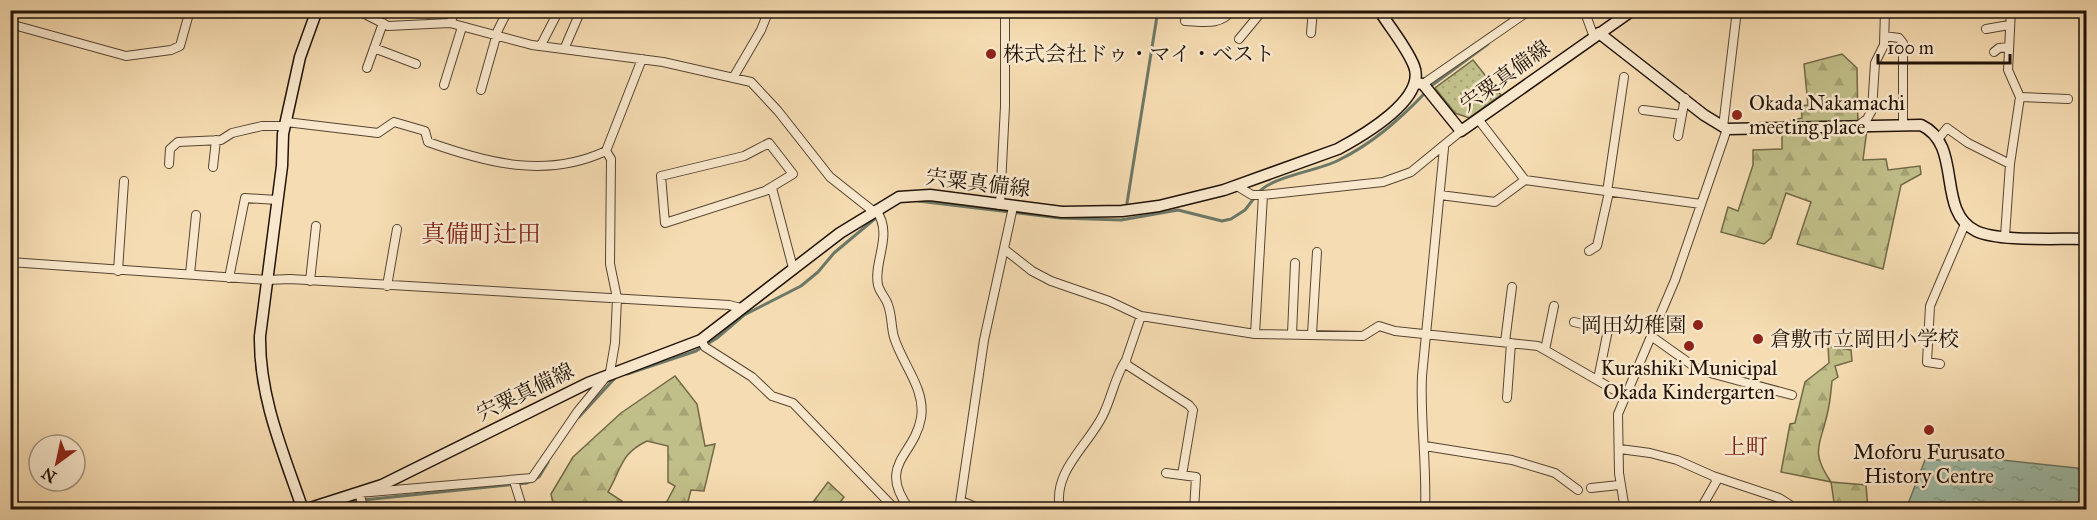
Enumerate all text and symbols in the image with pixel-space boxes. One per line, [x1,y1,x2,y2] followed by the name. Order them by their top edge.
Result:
[1878,27,2010,65] scale bar
[1455,35,1555,117] street label: 宍粟真備線
[1887,37,1934,59] text: 100 m
[1003,41,1275,67] place label: 株式会社ドゥ・マイ・ベスト
[984,47,998,61] marker: 株式会社ドゥ・マイ・ベスト
[1749,90,1905,140] place label: Okada Nakamachi meeting place
[1730,108,1744,122] marker: Okada Nakamachi meeting place
[924,164,1032,202] street label: 宍粟真備線
[421,219,541,249] district label: 真備町辻田
[1581,312,1686,338] place label: 岡田幼稚園
[1691,318,1705,332] marker: 岡田幼稚園
[1770,326,1959,352] place label: 倉敷市立岡田小学校
[1751,332,1765,346] marker: 倉敷市立岡田小学校
[1682,339,1696,353] marker: Kurashiki Municipal Okada Kindergarten
[1600,355,1778,405] place label: Kurashiki Municipal Okada Kindergarten
[472,357,578,427] street label: 宍粟真備線
[1922,423,1936,437] marker: Moforu Furusato History Centre
[27,433,87,493] north arrow
[1724,433,1768,460] district label: 上町
[1853,439,2005,489] place label: Moforu Furusato History Centre
[38,463,60,487] text: N

